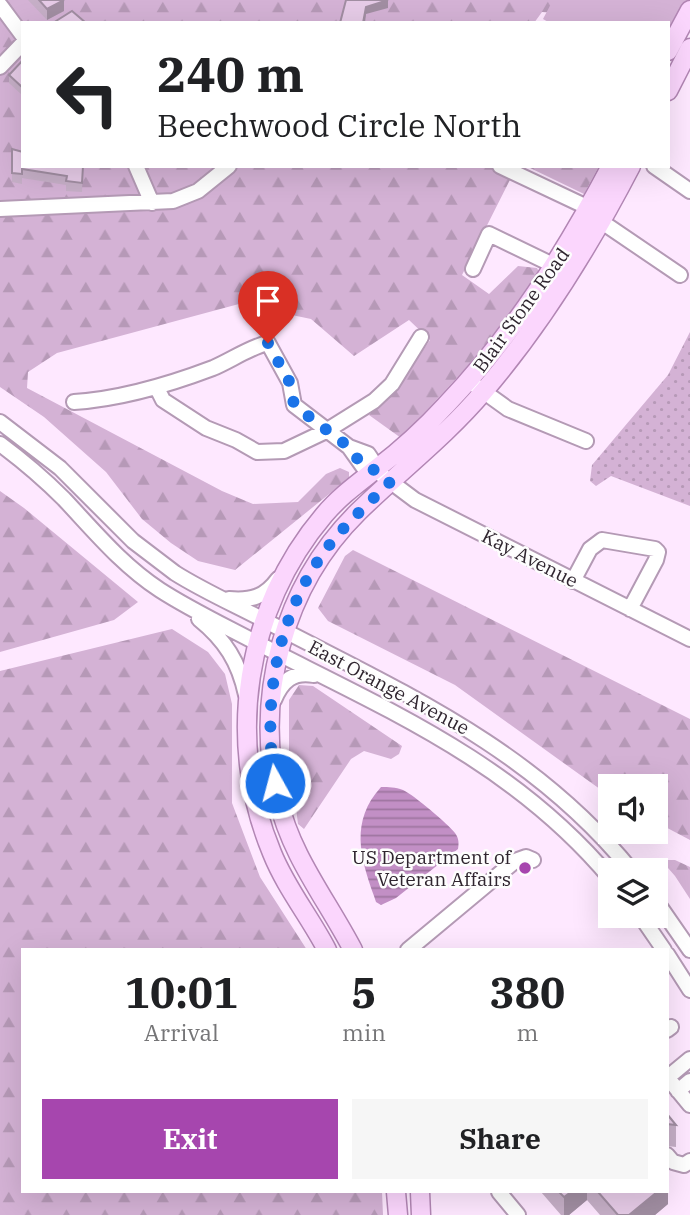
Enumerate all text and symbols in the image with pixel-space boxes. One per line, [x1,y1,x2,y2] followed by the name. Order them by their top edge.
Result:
[157,42,304,105] text: 240 m
[42,49,133,140] icon: left
[157,104,521,146] text: Beechwood Circle North
[468,243,574,377] street label: Blair Stone Road
[238,271,298,343] pin
[249,282,287,320] icon: arrive
[478,524,582,592] street label: Kay Avenue
[304,634,474,740] street label: East Orange Avenue
[238,746,312,820] position arrow
[598,774,668,928] map controls
[598,774,668,844] button: sound
[352,845,512,891] place label: US Department of Veteran Affairs
[598,858,668,928] button: layers
[517,860,533,876] marker: US Department of Veteran Affairs
[125,965,238,1020] text: 10:01
[351,965,377,1020] text: 5
[490,965,565,1020] text: 380
[144,1017,219,1047] text: Arrival
[342,1017,386,1047] text: min
[516,1017,538,1047] text: m
[42,1099,338,1179] button: Exit
[352,1099,648,1179] button: Share

